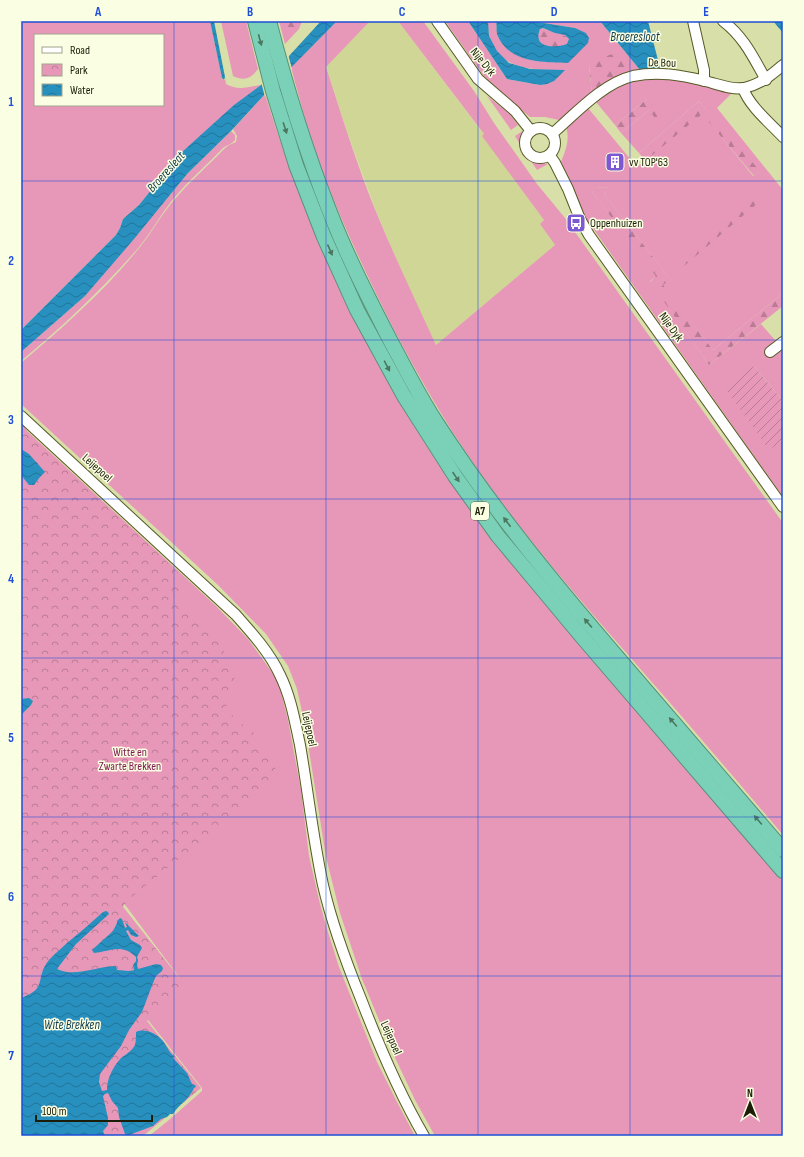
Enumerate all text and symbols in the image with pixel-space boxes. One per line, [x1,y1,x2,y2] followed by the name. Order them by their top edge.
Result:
[94,4,102,20] text: A
[247,4,253,20] text: B
[399,4,406,20] text: C
[551,4,558,20] text: D
[703,4,709,20] text: E
[610,29,661,45] water label: Broeresloot
[34,34,164,106] legend
[257,34,263,46] one-way arrow
[70,43,90,58] text: Road
[467,45,499,80] street label: Nije Dyk
[648,55,676,71] street label: De Bou
[70,63,88,78] text: Park
[70,83,94,98] text: Water
[8,94,14,110] text: 1
[282,122,288,134] one-way arrow
[144,148,189,196] water label: Broeresleat
[604,151,626,173] building icon: vv TOP'63
[629,155,668,170] place label: vv TOP'63
[565,212,587,234] bus stop icon: Oppenhuizen
[590,216,642,231] place label: Oppenhuizen
[327,244,333,255] one-way arrow
[8,253,14,269] text: 2
[655,310,687,345] street label: Nije Dyk
[384,360,391,372] one-way arrow
[8,412,14,428] text: 3
[79,451,115,485] street label: Leijepoel
[452,472,460,482] one-way arrow
[471,502,489,520] road number: A7
[503,517,511,527] one-way arrow
[8,571,14,587] text: 4
[584,618,593,628] one-way arrow
[298,710,320,748] street label: Leijepoel
[669,717,678,726] one-way arrow
[8,730,14,746] text: 5
[99,745,161,774] park label: Witte en Zwarte Brekken
[753,815,762,826] one-way arrow
[8,889,14,905] text: 6
[44,1017,100,1033] water label: Wite Brekken
[377,1019,405,1057] street label: Leijepoel
[8,1048,14,1064] text: 7
[730,1083,770,1123] north arrow
[747,1087,753,1100] text: N
[36,1097,152,1123] scale bar
[42,1104,67,1119] text: 100 m

